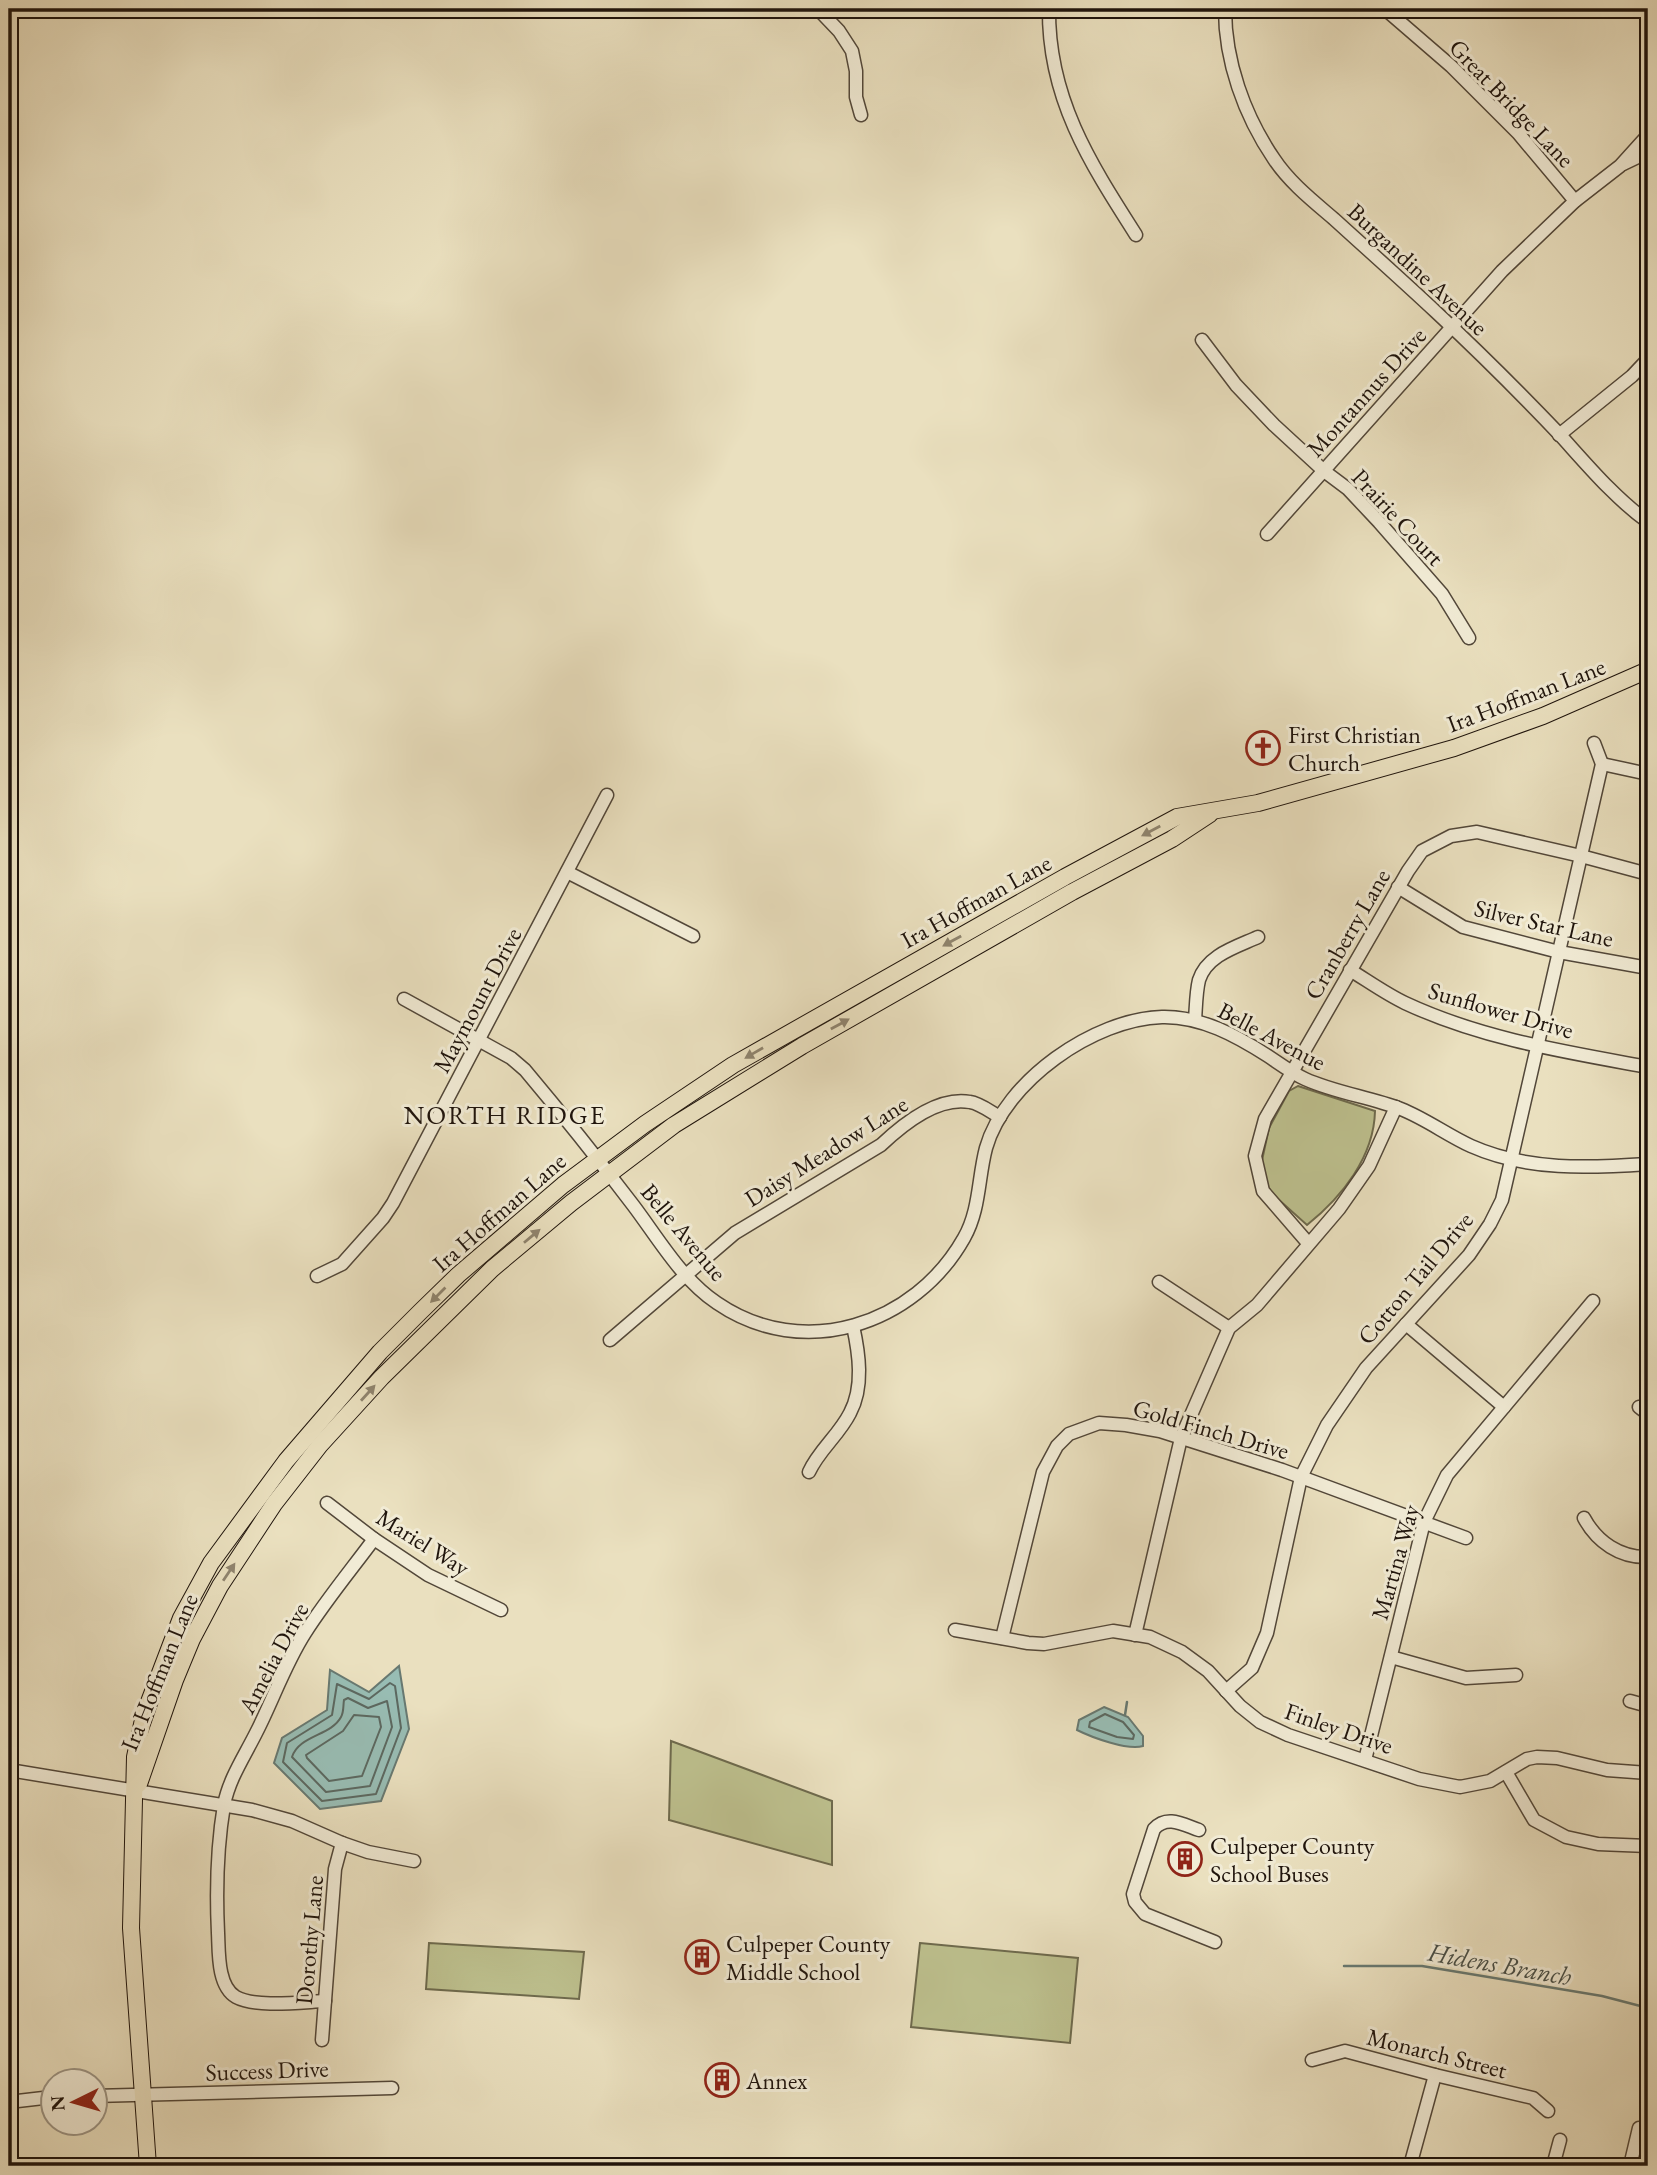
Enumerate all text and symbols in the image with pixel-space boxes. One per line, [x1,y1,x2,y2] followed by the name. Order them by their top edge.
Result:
[1443,32,1581,174] street label: Great Bridge Lane
[1341,196,1495,342] street label: Burgandine Avenue
[1299,320,1433,464] street label: Montannus Drive
[1345,462,1451,572] street label: Prairie Court
[1442,651,1610,739] street label: Ira Hoffman Lane
[1288,719,1421,778] place label: First Christian Church
[1244,729,1282,767] church icon: First Christian Church
[1141,825,1161,836] one-way arrow
[895,847,1057,955] street label: Ira Hoffman Lane
[1297,863,1397,1005] street label: Cranberry Lane
[1472,892,1616,954] street label: Silver Star Lane
[426,922,528,1078] street label: Maymount Drive
[942,935,962,947] one-way arrow
[1425,975,1577,1045] street label: Sunflower Drive
[1213,995,1331,1077] street label: Belle Avenue
[831,1018,850,1030] one-way arrow
[744,1047,764,1059] one-way arrow
[739,1088,913,1214] street label: Daisy Meadow Lane
[404,1098,606,1132] district label: NORTH RIDGE
[426,1146,572,1278] street label: Ira Hoffman Lane
[634,1177,734,1287] street label: Belle Avenue
[1350,1205,1480,1351] street label: Cotton Tail Drive
[523,1228,541,1243] one-way arrow
[430,1286,447,1302] one-way arrow
[359,1385,375,1402] one-way arrow
[1129,1392,1293,1466] street label: Gold Finch Drive
[1364,1500,1426,1623] street label: Martina Way
[371,1501,476,1583] street label: Mariel Way
[222,1563,236,1581] one-way arrow
[113,1589,205,1755] street label: Ira Hoffman Lane
[230,1597,315,1720] street label: Amelia Drive
[1281,1695,1397,1761] street label: Finley Drive
[1210,1830,1375,1889] place label: Culpeper County School Buses
[1166,1840,1204,1878] building icon: Culpeper County School Buses
[288,1874,330,2006] street label: Dorothy Lane
[726,1928,891,1987] place label: Culpeper County Middle School
[1425,1934,1575,1993] water label: Hidens Branch
[683,1938,721,1976] building icon: Culpeper County Middle School
[1364,2021,1511,2085] street label: Monarch Street
[205,2052,329,2088] street label: Success Drive
[703,2061,741,2099] building icon: Annex
[745,2065,808,2096] place label: Annex
[38,2066,108,2136] north arrow
[44,2094,71,2112] text: N

